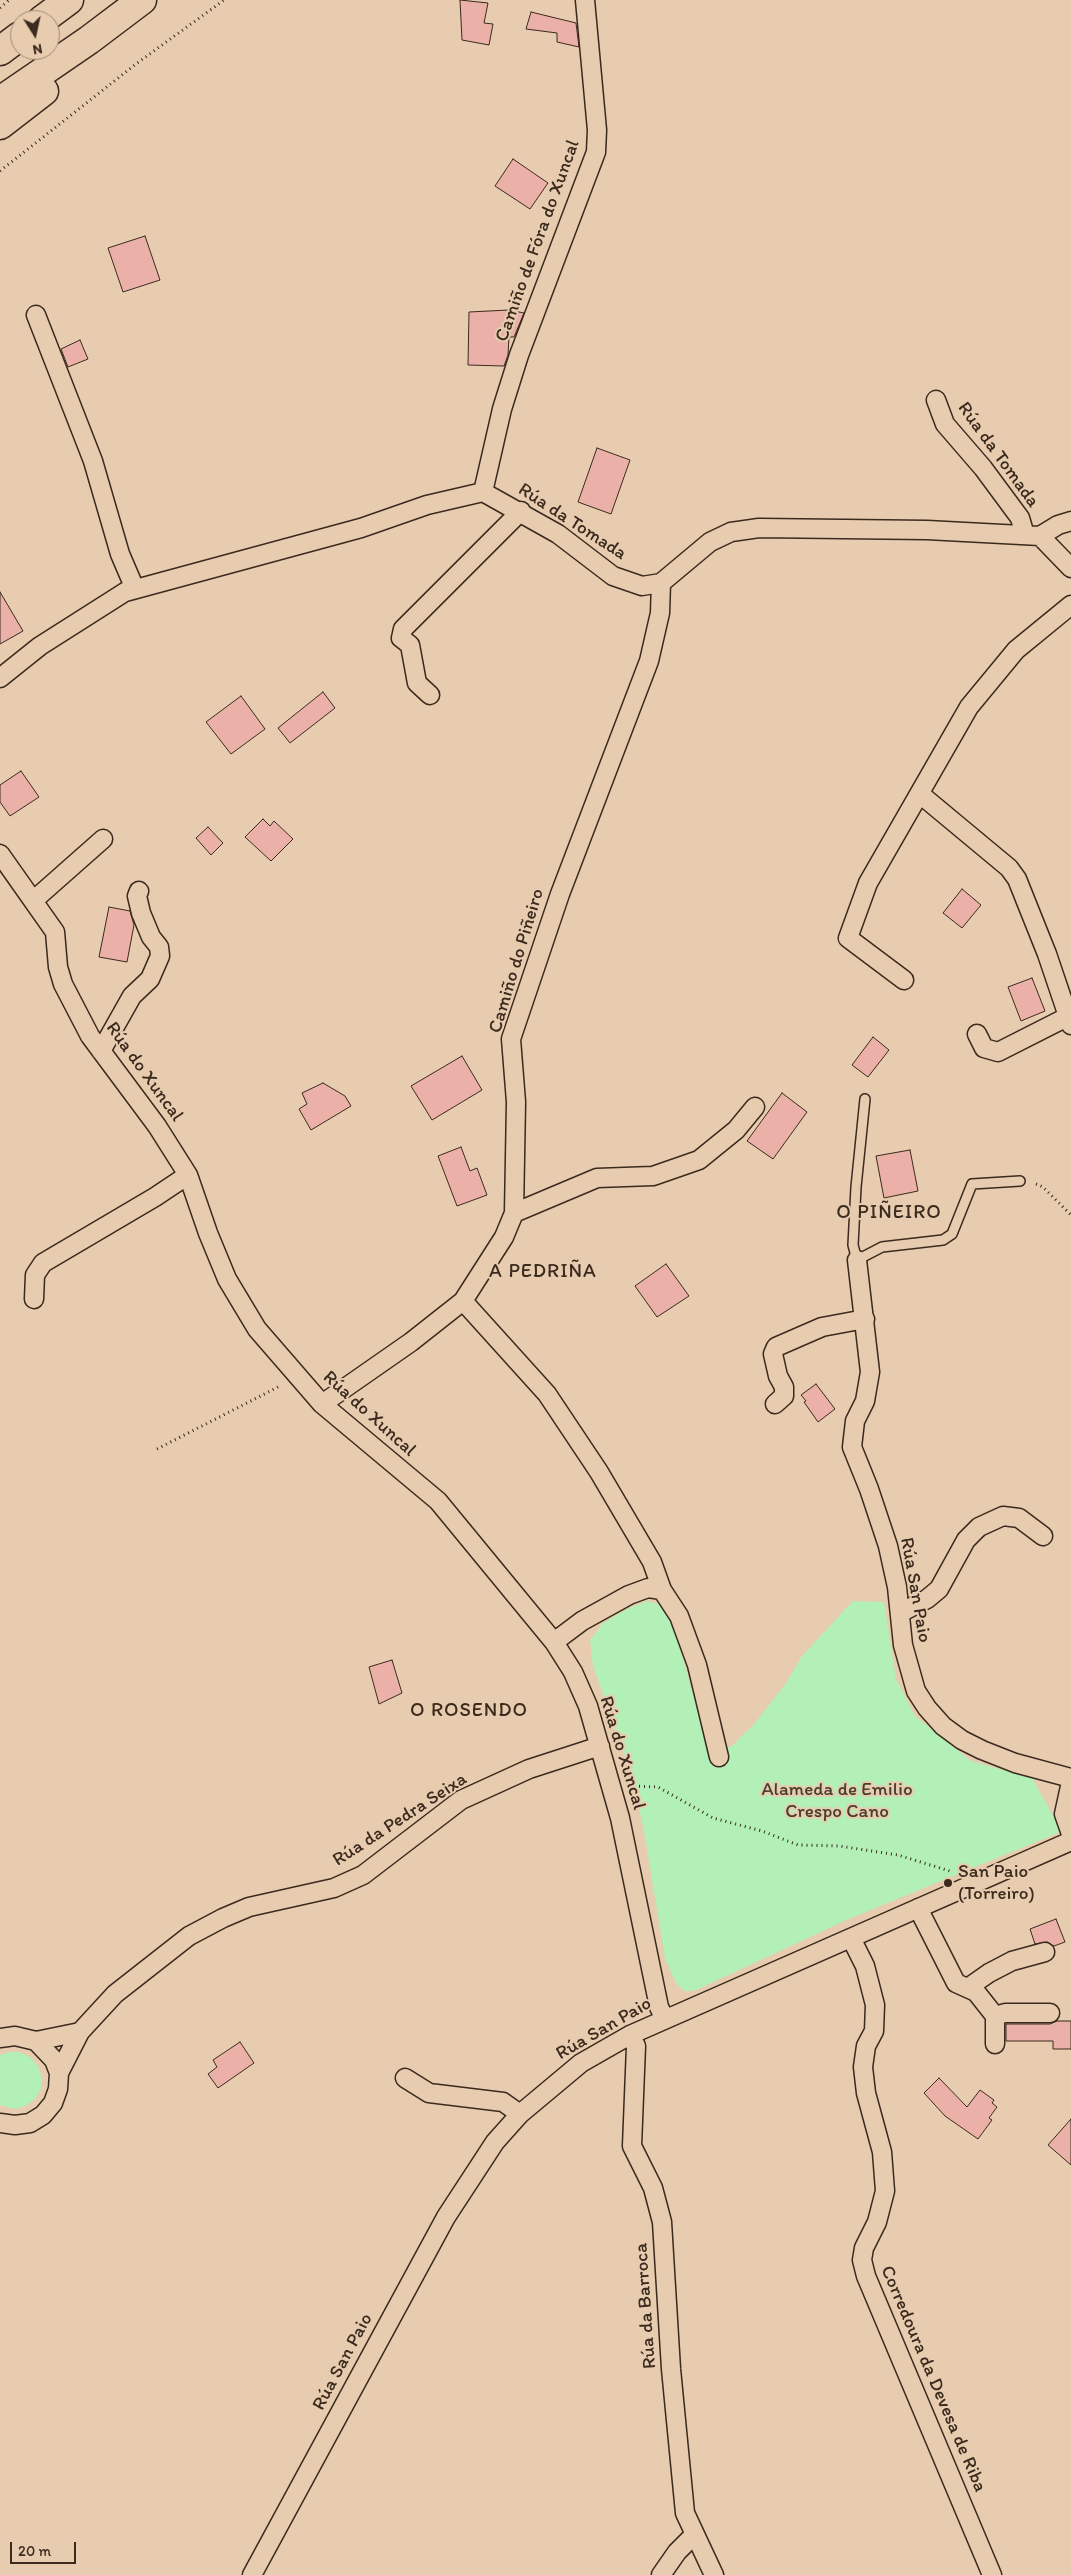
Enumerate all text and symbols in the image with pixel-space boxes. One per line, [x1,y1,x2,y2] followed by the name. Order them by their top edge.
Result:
[10,10,60,60] north arrow
[31,40,44,58] text: N
[491,137,585,345] street label: Camiño de Fóra do Xuncal
[952,398,1044,512] street label: Rúa da Tomada
[514,478,630,566] street label: Rúa da Tomada
[484,886,550,1036] street label: Camiño do Piñeiro
[100,1018,188,1126] street label: Rúa do Xuncal
[835,1201,943,1225] district label: O PIÑEIRO
[489,1260,597,1284] district label: A PEDRIÑA
[318,1366,420,1462] street label: Rúa do Xuncal
[895,1536,935,1644] street label: Rúa San Paio
[594,1694,650,1812] street label: Rúa do Xuncal
[409,1699,529,1723] district label: O ROSENDO
[329,1768,471,1872] street label: Rúa da Pedra Seixa
[761,1779,913,1823] park label: Alameda de Emilio Crespo Cano
[958,1861,1035,1905] place label: San Paio (Torreiro)
[942,1877,954,1889] marker: San Paio (Torreiro)
[552,1993,656,2065] street label: Rúa San Paio
[630,2242,662,2370] street label: Rúa da Barroca
[875,2263,991,2495] street label: Corredoura da Devesa de Riba
[308,2310,378,2414] street label: Rúa San Paio
[12,2532,79,2564] scale bar
[18,2542,51,2560] text: 20 m

